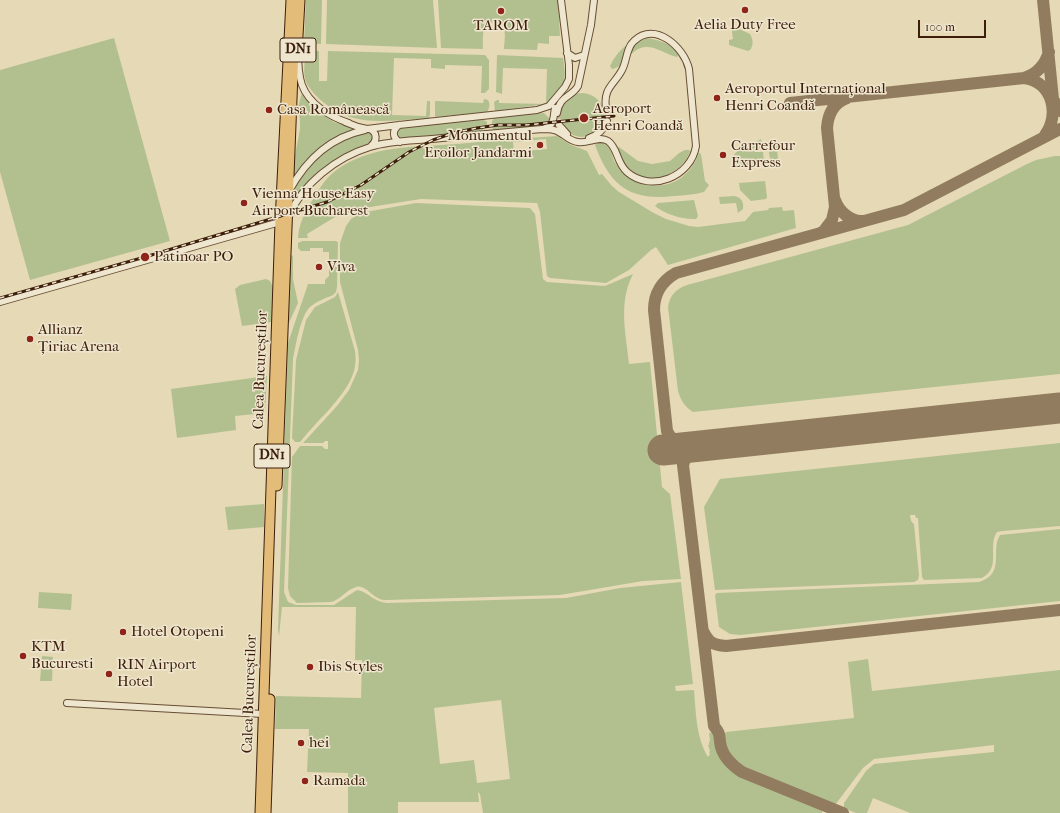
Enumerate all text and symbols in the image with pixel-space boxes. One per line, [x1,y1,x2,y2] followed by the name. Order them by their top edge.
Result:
[740,5,750,15] marker: Aelia Duty Free
[496,6,506,16] marker: TAROM
[920,12,988,38] scale bar
[694,16,796,34] place label: Aelia Duty Free
[473,17,529,35] place label: TAROM
[925,20,955,34] text: 100 m
[280,38,316,62] road number: DN1
[725,80,886,115] place label: Aeroportul Internațional Henri Coandă
[712,93,722,103] marker: Aeroportul Internațional Henri Coandă
[593,100,683,135] place label: Aeroport Henri Coandă
[277,101,389,119] place label: Casa Românească
[264,105,274,115] marker: Casa Românească
[578,112,590,124] marker: Aeroport Henri Coandă
[424,127,532,162] place label: Monumentul Eroilor Jandarmi
[731,137,795,172] place label: Carrefour Express
[535,140,545,150] marker: Monumentul Eroilor Jandarmi
[718,150,728,160] marker: Carrefour Express
[252,185,374,220] place label: Vienna House Easy Airport Bucharest
[239,198,249,208] marker: Vienna House Easy Airport Bucharest
[154,248,233,266] place label: Patinoar PO
[139,251,151,263] marker: Patinoar PO
[327,258,355,276] place label: Viva
[314,262,324,272] marker: Viva
[250,310,272,430] street label: Calea Bucureștilor
[38,321,119,356] place label: Allianz Țiriac Arena
[25,334,35,344] marker: Allianz Țiriac Arena
[254,444,290,468] road number: DN1
[131,623,224,641] place label: Hotel Otopeni
[118,627,128,637] marker: Hotel Otopeni
[239,634,261,754] street label: Calea Bucureștilor
[31,638,93,673] place label: KTM Bucuresti
[18,651,28,661] marker: KTM Bucuresti
[117,656,197,691] place label: RIN Airport Hotel
[318,658,383,676] place label: Ibis Styles
[305,662,315,672] marker: Ibis Styles
[104,669,114,679] marker: RIN Airport Hotel
[309,734,329,752] place label: hei
[296,738,306,748] marker: hei
[313,772,366,790] place label: Ramada
[300,776,310,786] marker: Ramada

